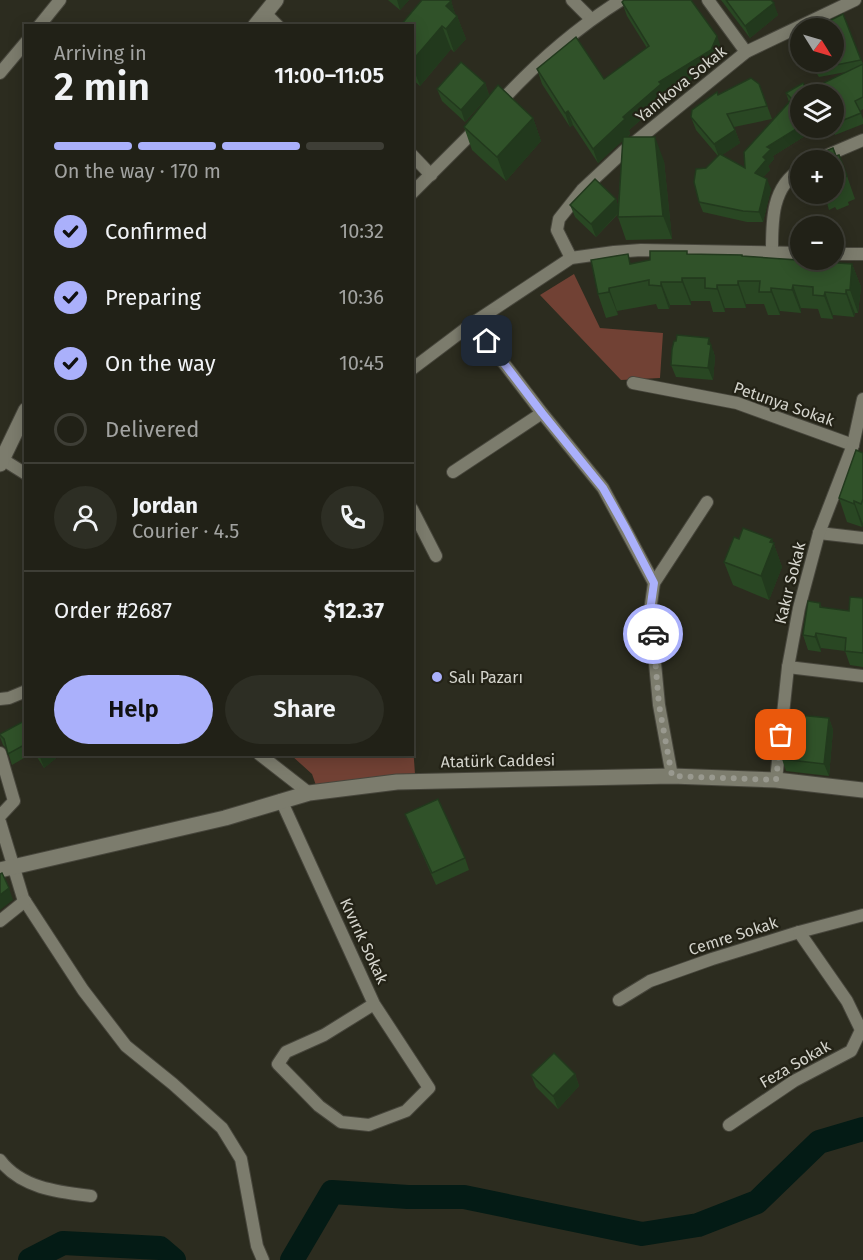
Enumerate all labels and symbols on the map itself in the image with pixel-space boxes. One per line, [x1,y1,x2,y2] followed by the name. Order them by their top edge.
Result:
[790,18,844,72] north arrow
[632,41,731,126] street label: Yanıkova Sokak
[461,315,512,366] pin
[731,378,838,430] street label: Petunya Sokak
[771,539,810,626] street label: Kakır Sokak
[623,604,683,664] courier
[449,668,523,687] place label: Salı Pazarı
[430,670,444,684] marker: Salı Pazarı
[755,709,806,760] pin
[441,751,555,771] street label: Atatürk Caddesi
[336,895,392,988] street label: Kıvırık Sokak
[686,912,781,959] street label: Cemre Sokak
[756,1036,834,1092] street label: Feza Sokak

